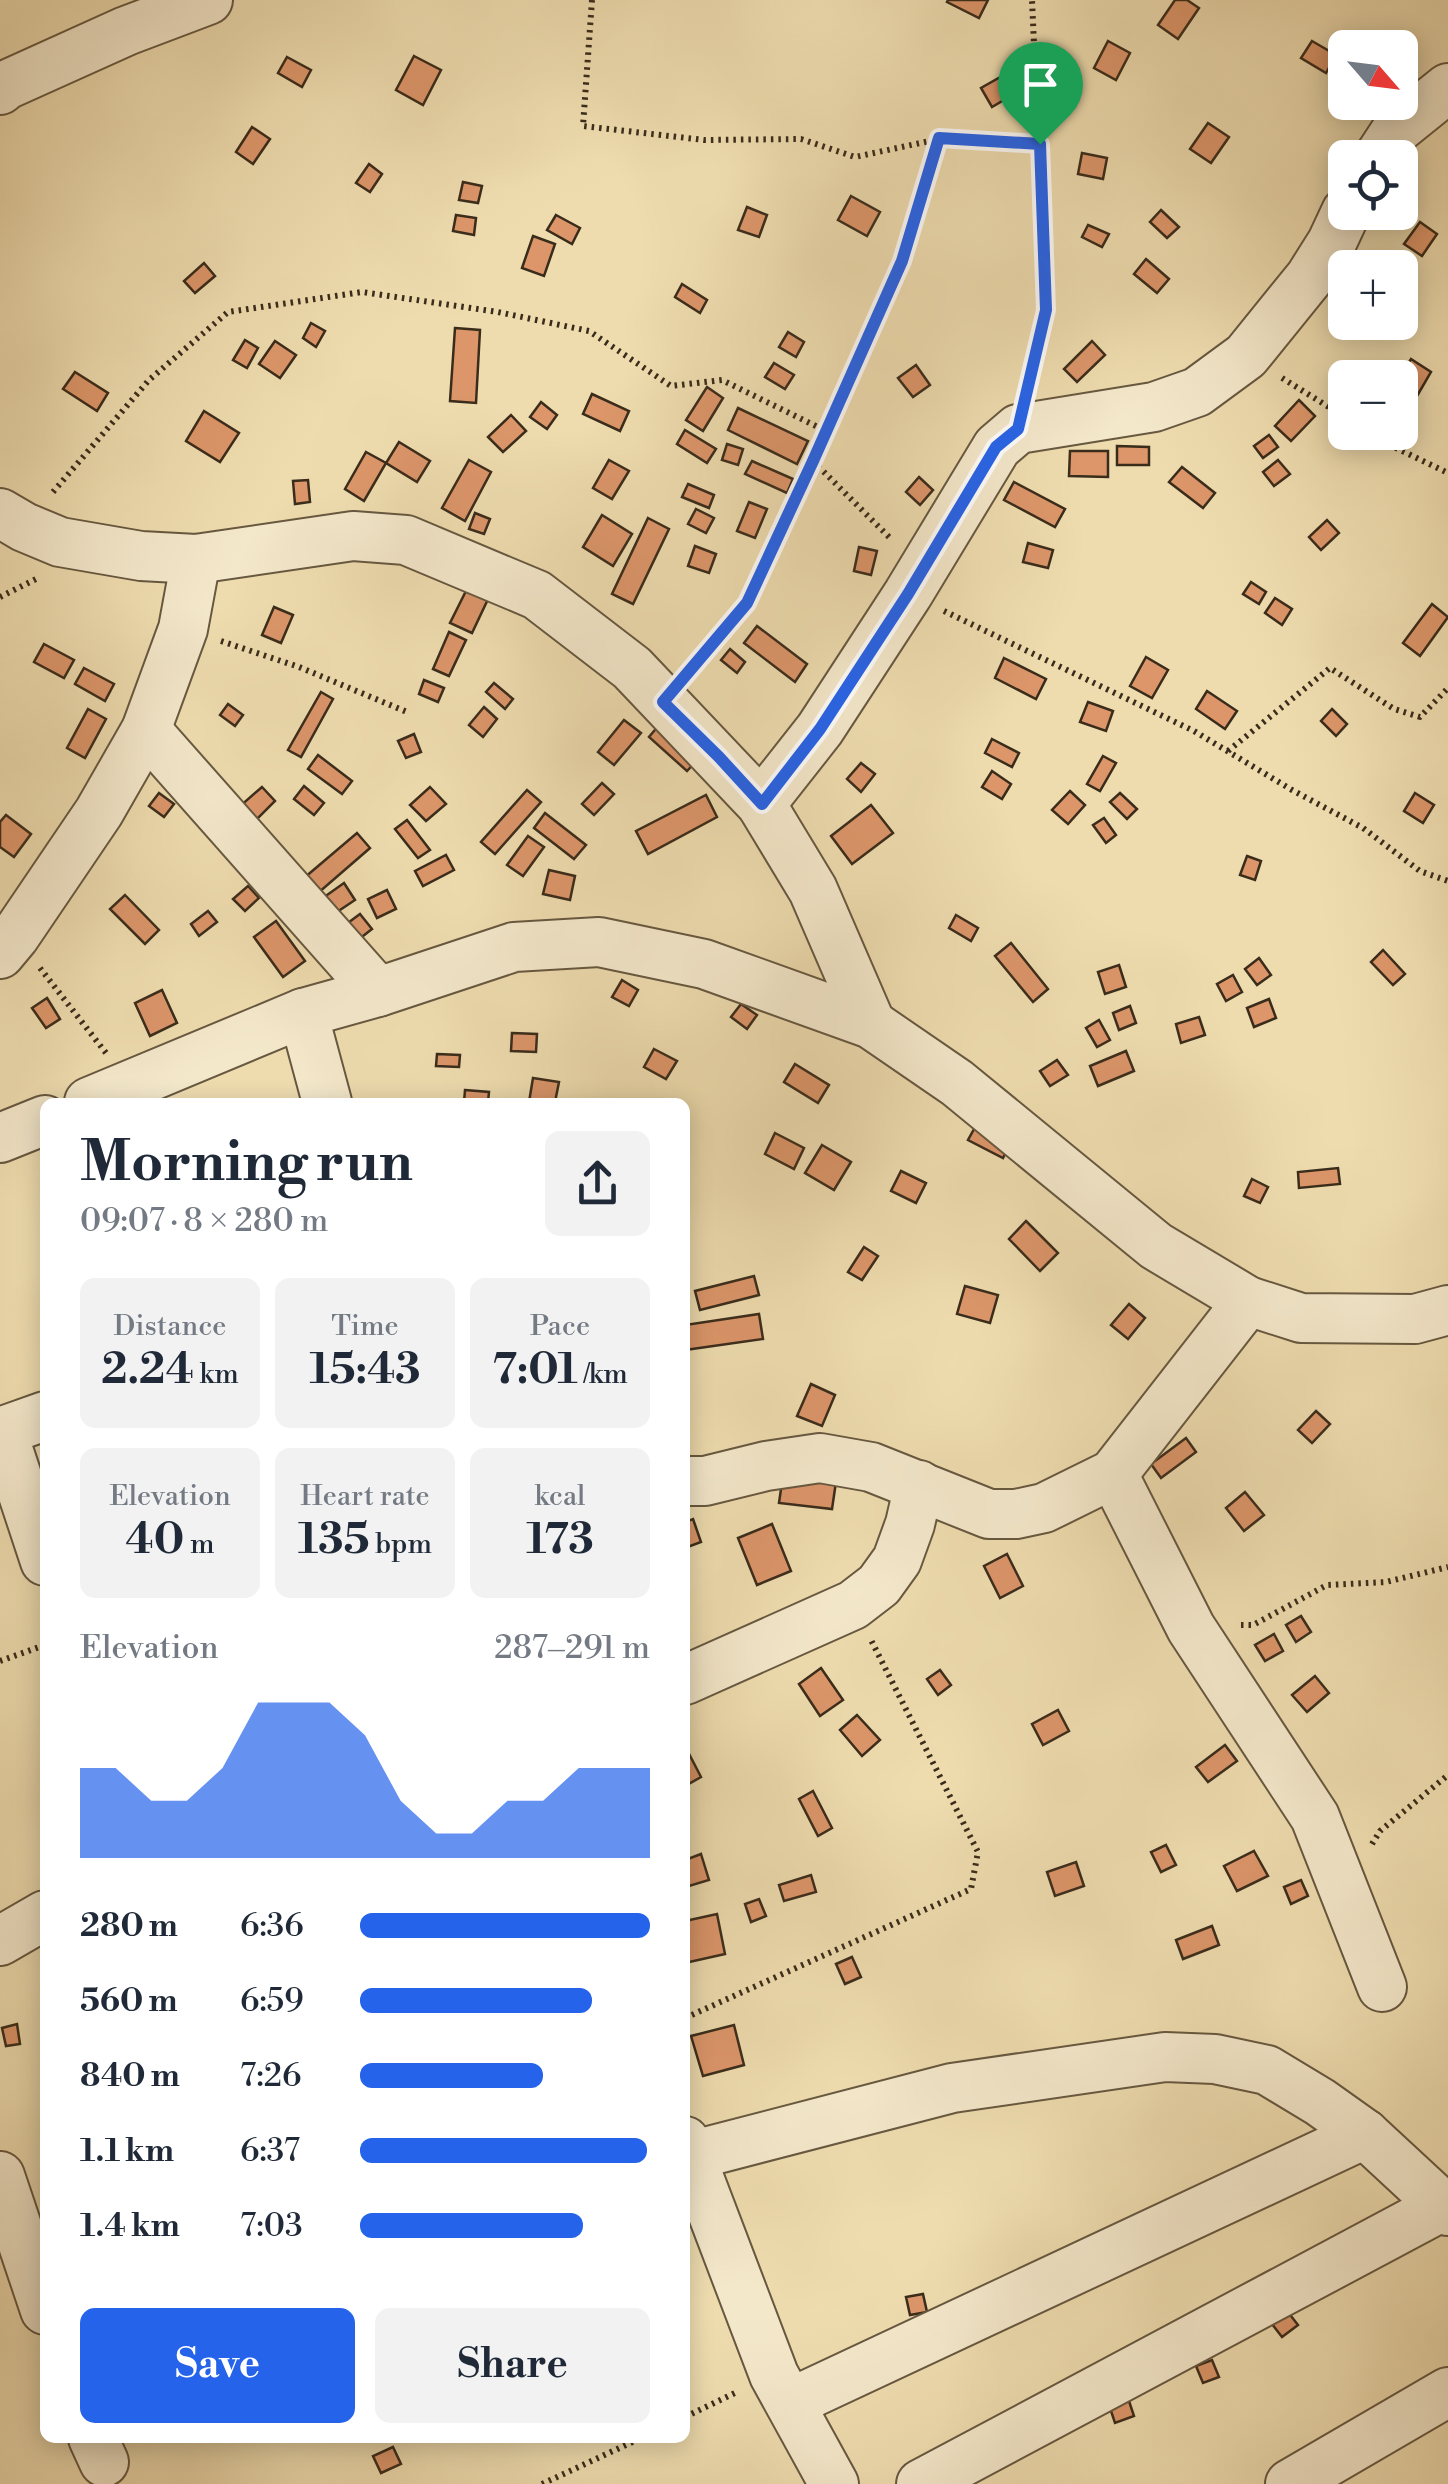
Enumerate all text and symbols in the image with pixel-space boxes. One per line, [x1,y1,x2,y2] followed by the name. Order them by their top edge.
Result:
[1328,30,1418,120] north arrow
[1328,30,1418,450] map controls
[998,42,1083,145] pin
[1013,57,1068,112] icon: arrive
[1328,140,1418,230] button: locate
[1328,250,1418,340] button: +
[1328,360,1418,450] button: −
[80,1129,413,1198] text: Morning run
[545,1131,650,1236] button: share
[80,1201,328,1241] text: 09:07 · 8 × 280 m
[114,1309,226,1344] text: Distance
[331,1309,399,1344] text: Time
[530,1309,590,1344] text: Pace
[101,1344,194,1397] text: 2.24
[309,1344,421,1397] text: 15:43
[492,1344,578,1397] text: 7:01
[194,1357,239,1392] text: km
[578,1357,628,1392] text: /km
[109,1479,231,1514] text: Elevation
[300,1479,430,1514] text: Heart rate
[535,1479,585,1514] text: kcal
[126,1514,184,1567] text: 40
[298,1514,370,1567] text: 135
[526,1514,594,1567] text: 173
[184,1527,214,1562] text: m
[370,1527,432,1562] text: bpm
[80,1628,219,1668] text: Elevation
[494,1628,650,1668] text: 287–291 m
[80,1906,178,1946] text: 280 m
[240,1906,304,1946] text: 6:36
[80,1981,178,2021] text: 560 m
[240,1981,304,2021] text: 6:59
[80,2056,180,2096] text: 840 m
[240,2056,301,2096] text: 7:26
[80,2131,174,2171] text: 1.1 km
[240,2131,300,2171] text: 6:37
[80,2206,180,2246] text: 1.4 km
[240,2206,303,2246] text: 7:03
[80,2308,355,2423] button: Save
[375,2308,650,2423] button: Share

